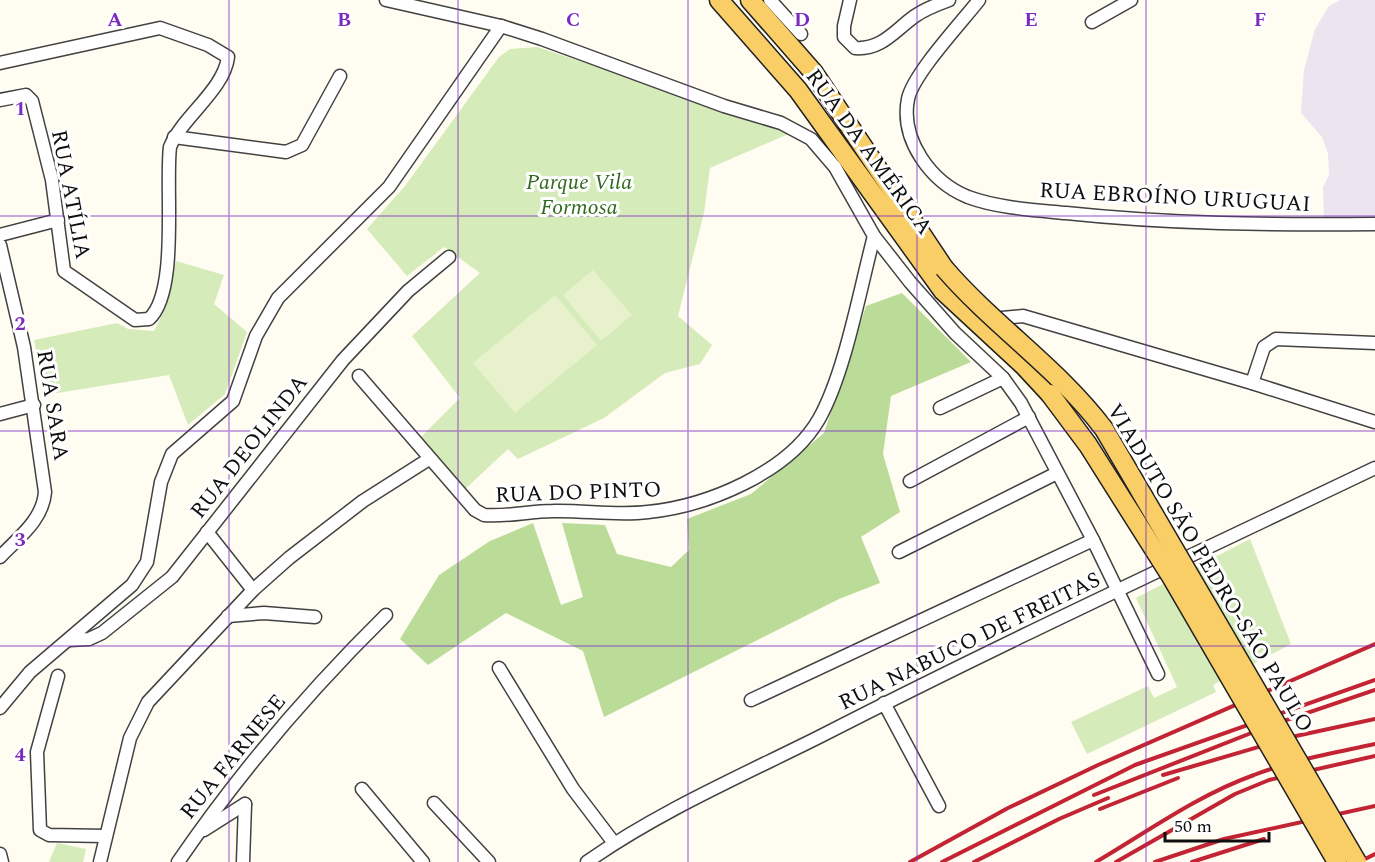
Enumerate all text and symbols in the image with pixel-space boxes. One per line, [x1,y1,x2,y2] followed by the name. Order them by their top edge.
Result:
[107,5,123,35] text: A
[337,5,351,35] text: B
[566,5,580,35] text: C
[794,5,810,35] text: D
[1024,5,1038,35] text: E
[1254,5,1266,35] text: F
[797,62,940,242] street label: RUA DA AMÉRICA
[14,94,26,124] text: 1
[42,127,99,262] street label: RUA ATÍLIA
[526,166,632,224] park label: Parque Vila Formosa
[1038,174,1311,221] street label: RUA EBROÍNO URUGUAI
[14,309,26,339] text: 2
[27,347,78,463] street label: RUA SARA
[182,368,316,526] street label: RUA DEOLINDA
[1098,397,1321,738] street label: VIADUTO SÃO PEDRO-SÃO PAULO
[494,473,662,512] street label: RUA DO PINTO
[14,525,26,555] text: 3
[833,564,1106,719] street label: RUA NABUCO DE FREITAS
[172,687,294,827] street label: RUA FARNESE
[14,740,26,770] text: 4
[1165,805,1268,843] scale bar
[1174,813,1212,840] text: 50 m

